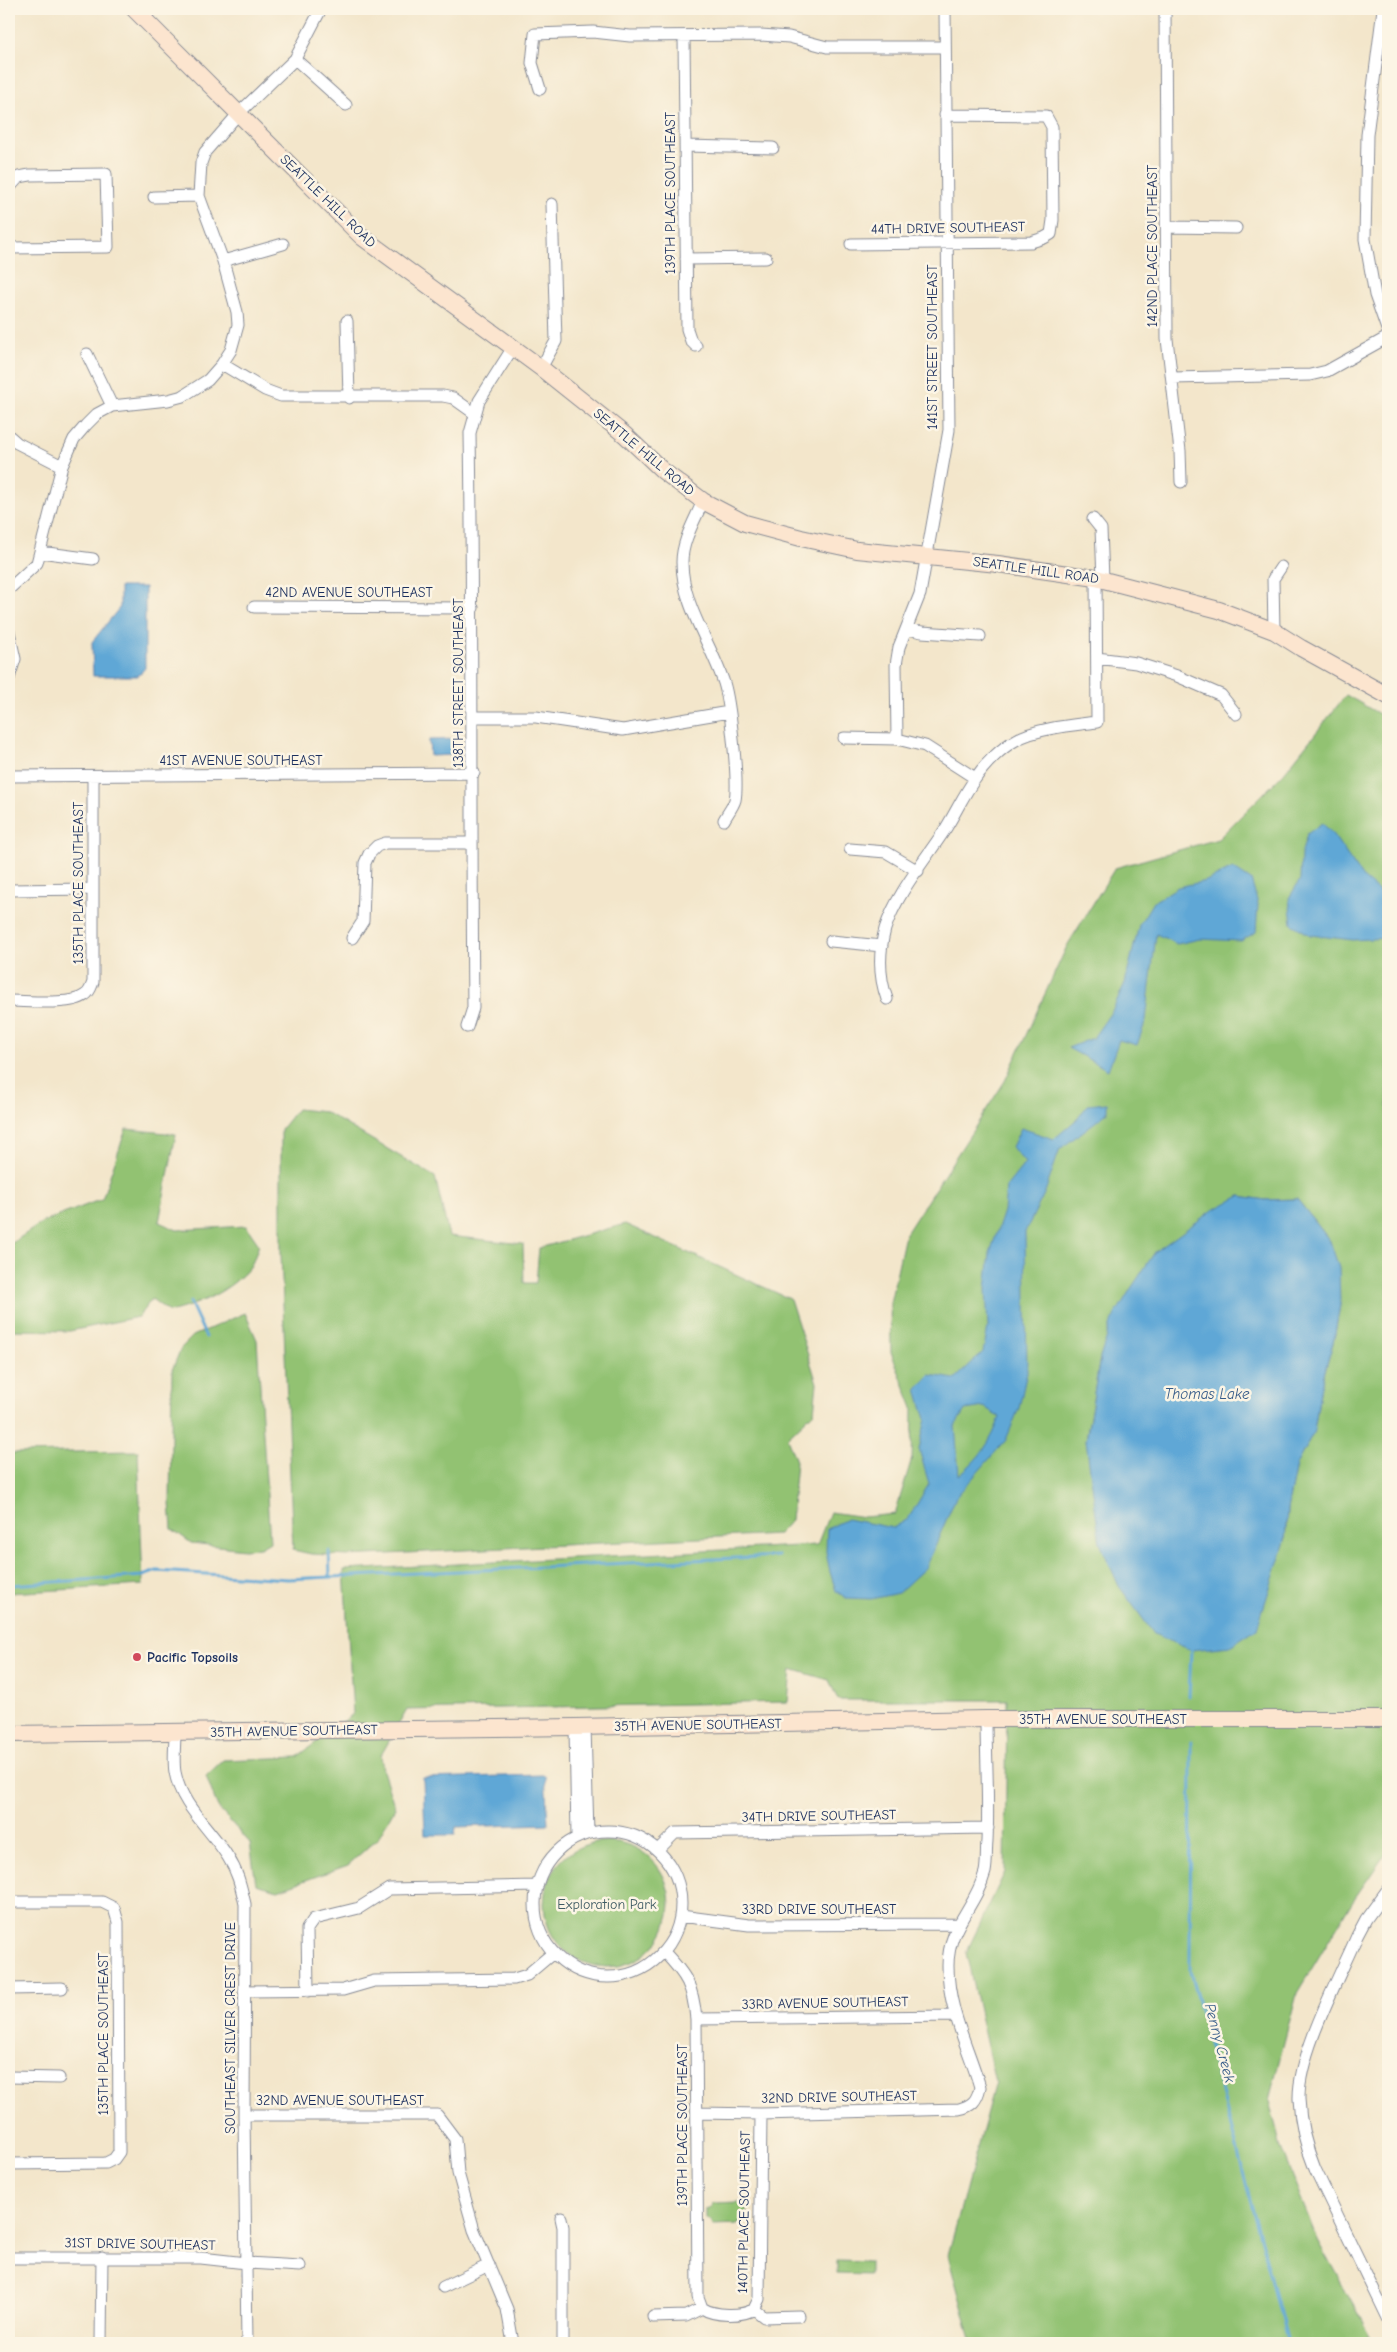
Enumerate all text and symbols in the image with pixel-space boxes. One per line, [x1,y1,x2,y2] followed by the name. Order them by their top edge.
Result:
[662,111,679,274] street label: 139TH PLACE SOUTHEAST
[276,151,380,251] street label: SEATTLE HILL ROAD
[1144,164,1161,327] street label: 142ND PLACE SOUTHEAST
[871,218,1026,238] street label: 44TH DRIVE SOUTHEAST
[924,264,941,430] street label: 141ST STREET SOUTHEAST
[590,405,698,499] street label: SEATTLE HILL ROAD
[972,553,1100,587] street label: SEATTLE HILL ROAD
[265,584,434,601] street label: 42ND AVENUE SOUTHEAST
[450,597,467,768] street label: 138TH STREET SOUTHEAST
[160,752,323,769] street label: 41ST AVENUE SOUTHEAST
[70,801,87,964] street label: 135TH PLACE SOUTHEAST
[1164,1385,1250,1403] water label: Thomas Lake
[147,1649,238,1666] place label: Pacific Topsoils
[131,1651,143,1663] marker: Pacific Topsoils
[1019,1711,1188,1728] street label: 35TH AVENUE SOUTHEAST
[614,1715,783,1735] street label: 35TH AVENUE SOUTHEAST
[210,1721,379,1741] street label: 35TH AVENUE SOUTHEAST
[742,1806,897,1826] street label: 34TH DRIVE SOUTHEAST
[557,1896,657,1913] park label: Exploration Park
[742,1901,897,1918] street label: 33RD DRIVE SOUTHEAST
[222,1922,239,2134] street label: SOUTHEAST SILVER CREST DRIVE
[95,1952,112,2115] street label: 135TH PLACE SOUTHEAST
[741,1993,909,2013] street label: 33RD AVENUE SOUTHEAST
[1201,2001,1239,2085] water label: Penny Creek
[674,2043,691,2206] street label: 139TH PLACE SOUTHEAST
[761,2087,918,2107] street label: 32ND DRIVE SOUTHEAST
[256,2092,425,2109] street label: 32ND AVENUE SOUTHEAST
[734,2130,754,2294] street label: 140TH PLACE SOUTHEAST
[64,2234,216,2254] street label: 31ST DRIVE SOUTHEAST

